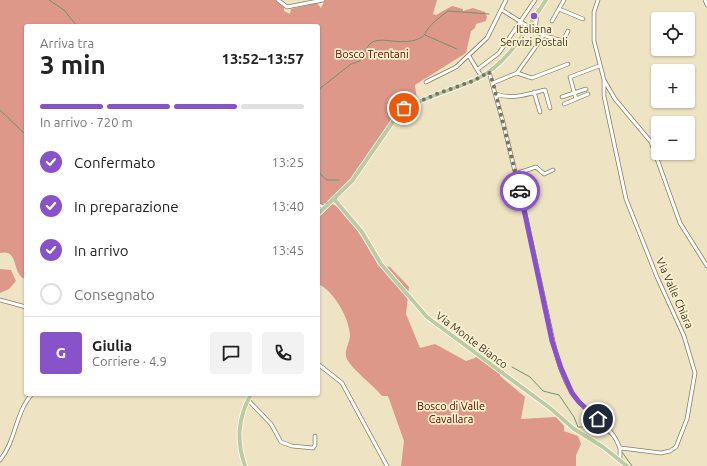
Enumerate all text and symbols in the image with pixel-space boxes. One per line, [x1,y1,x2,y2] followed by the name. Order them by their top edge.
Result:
[529,11,539,21] marker: Italiana Servizi Postali
[651,12,695,160] map controls
[651,12,695,56] button: locate
[500,23,568,48] place label: Italiana Servizi Postali
[40,36,94,50] text: Arriva tra
[335,48,409,60] park label: Bosco Trentani
[40,50,106,79] text: 3 min
[221,50,304,67] text: 13:52–13:57
[651,64,695,108] button: +
[387,91,421,125] pin
[393,97,415,119] icon: bag
[40,115,133,129] text: In arrivo · 720 m
[651,116,695,160] button: −
[40,151,62,173] icon: check
[74,154,155,171] text: Confermato
[271,155,304,169] text: 13:25
[500,171,540,211] courier
[509,180,531,202] icon: car
[40,195,62,217] icon: check
[74,198,179,215] text: In preparazione
[271,199,304,213] text: 13:40
[40,239,62,261] icon: check
[74,242,129,259] text: In arrivo
[271,243,304,257] text: 13:45
[654,256,696,330] street label: Via Valle Chiara
[74,286,155,303] text: Consegnato
[434,309,510,371] street label: Via Monte Bianco
[210,332,252,374] button: chat
[262,332,304,374] button: phone
[92,337,132,354] text: Giulia
[56,344,66,361] text: G
[92,354,167,368] text: Corriere · 4.9
[417,400,485,425] park label: Bosco di Valle Cavallara
[581,402,615,436] pin
[587,408,609,430] icon: home

